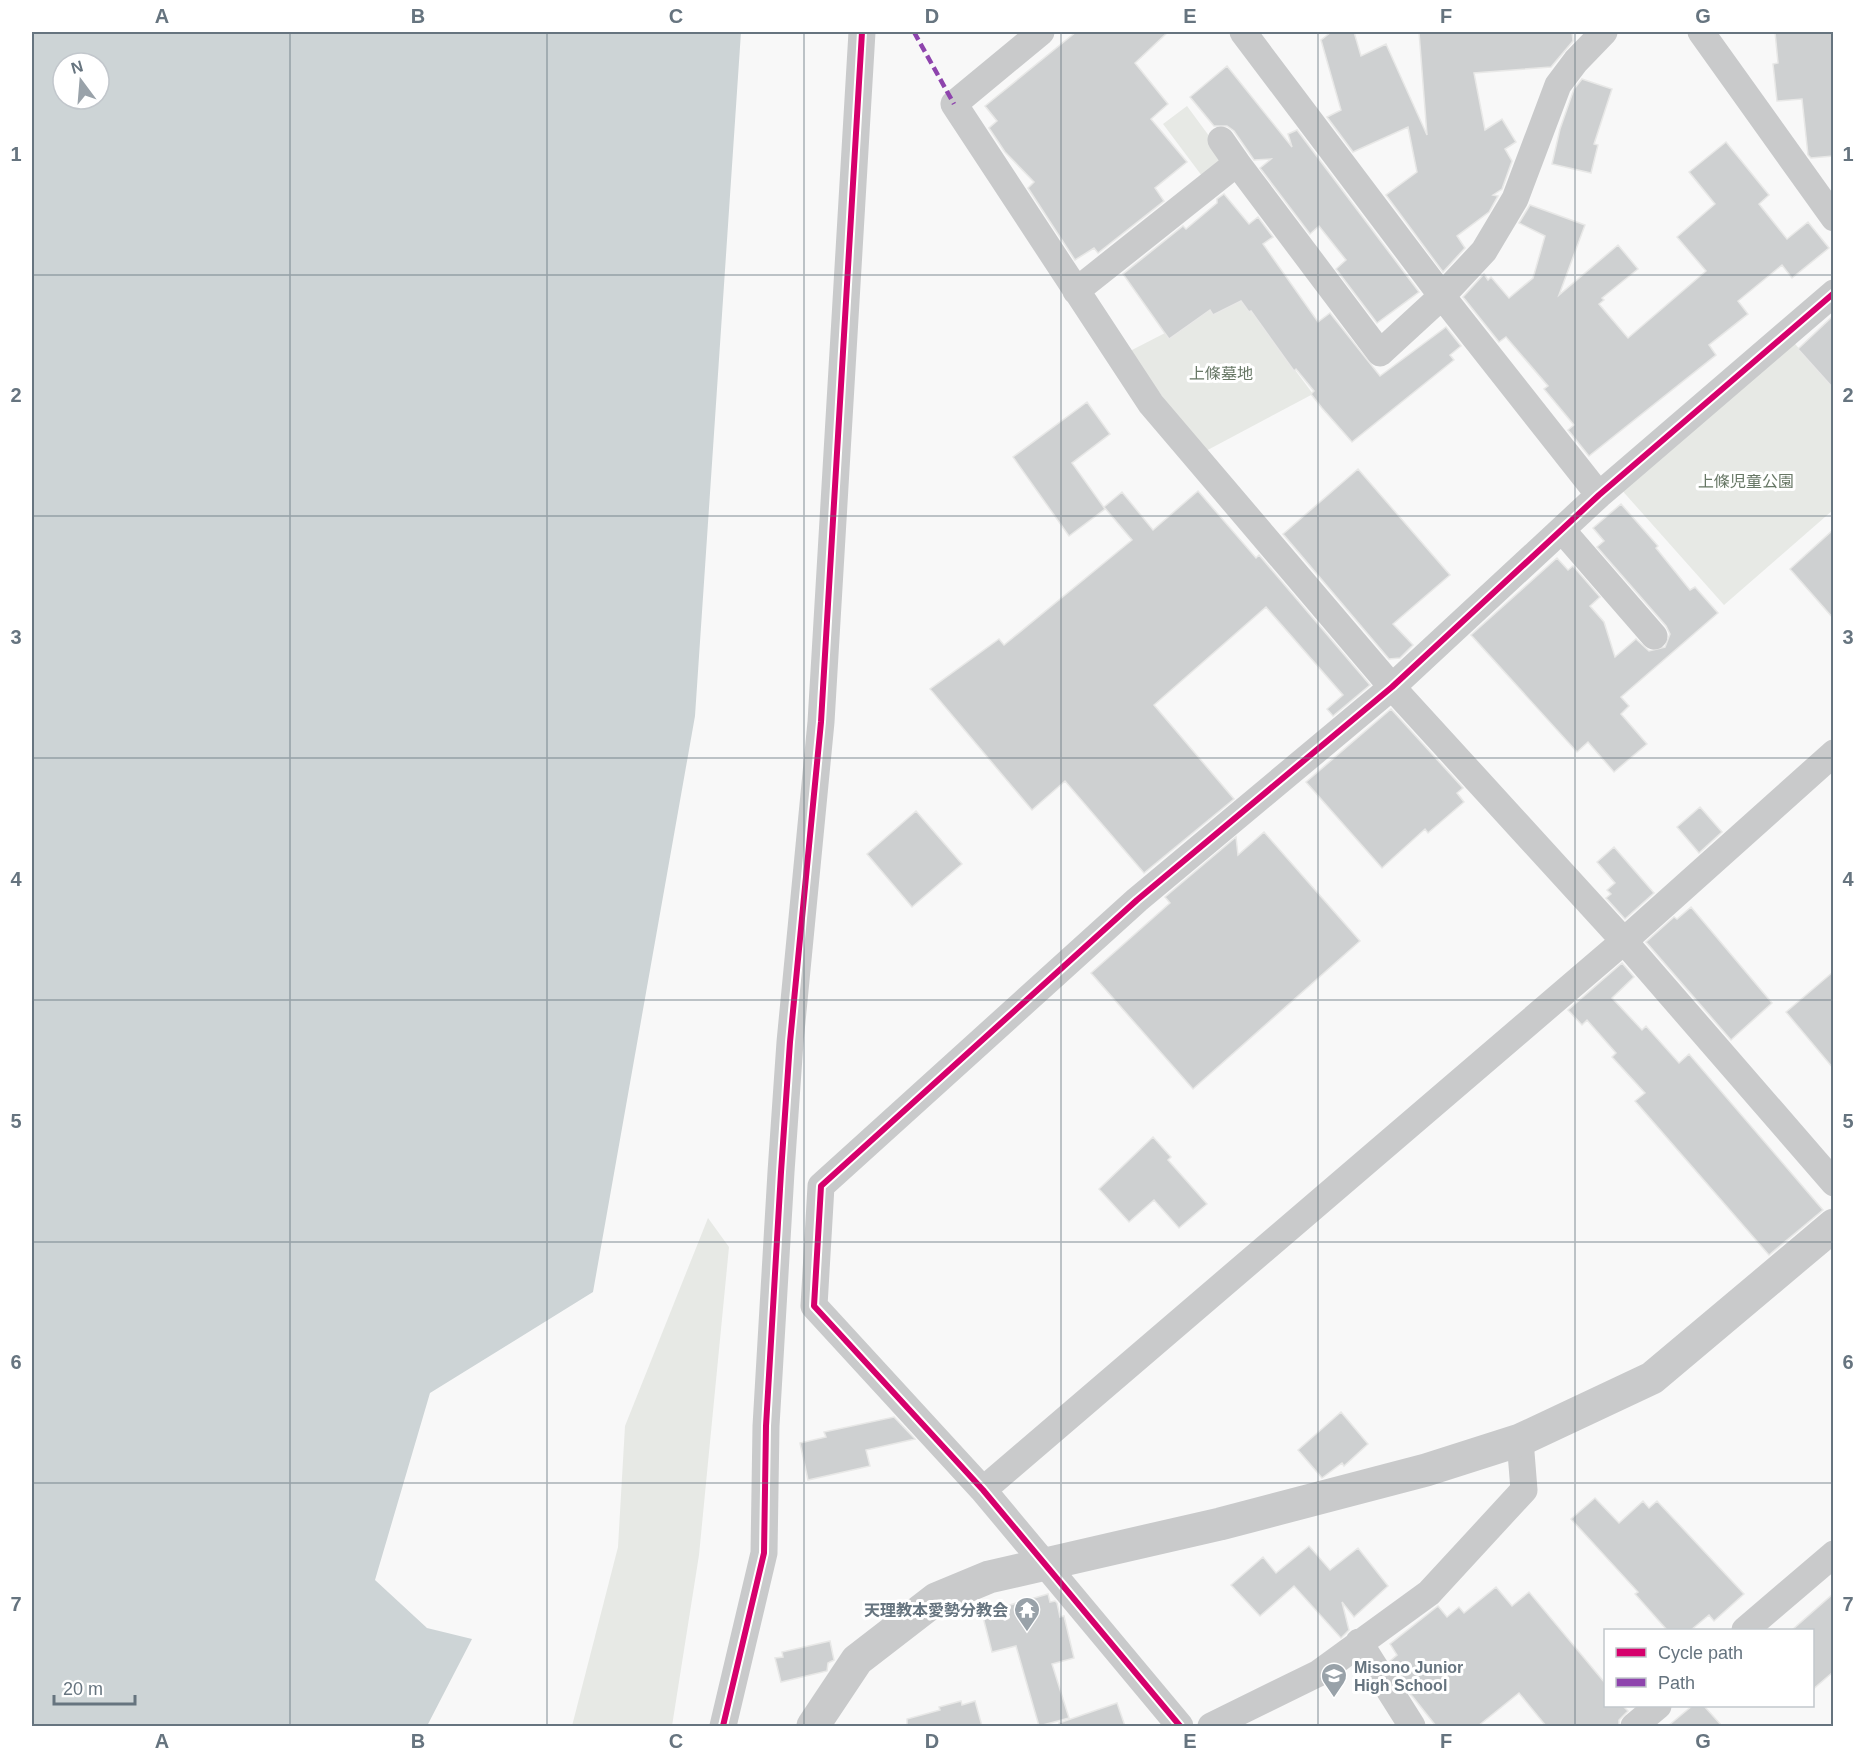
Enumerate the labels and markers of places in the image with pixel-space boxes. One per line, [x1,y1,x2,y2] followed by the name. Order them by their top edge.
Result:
[1012,1595,1042,1633] temple icon: 天理教本愛勢分教会
[864,1602,1008,1619] place label: 天理教本愛勢分教会
[1354,1659,1463,1694] place label: Misono Junior High School
[1319,1661,1349,1699] school or university icon: Misono Junior High School

